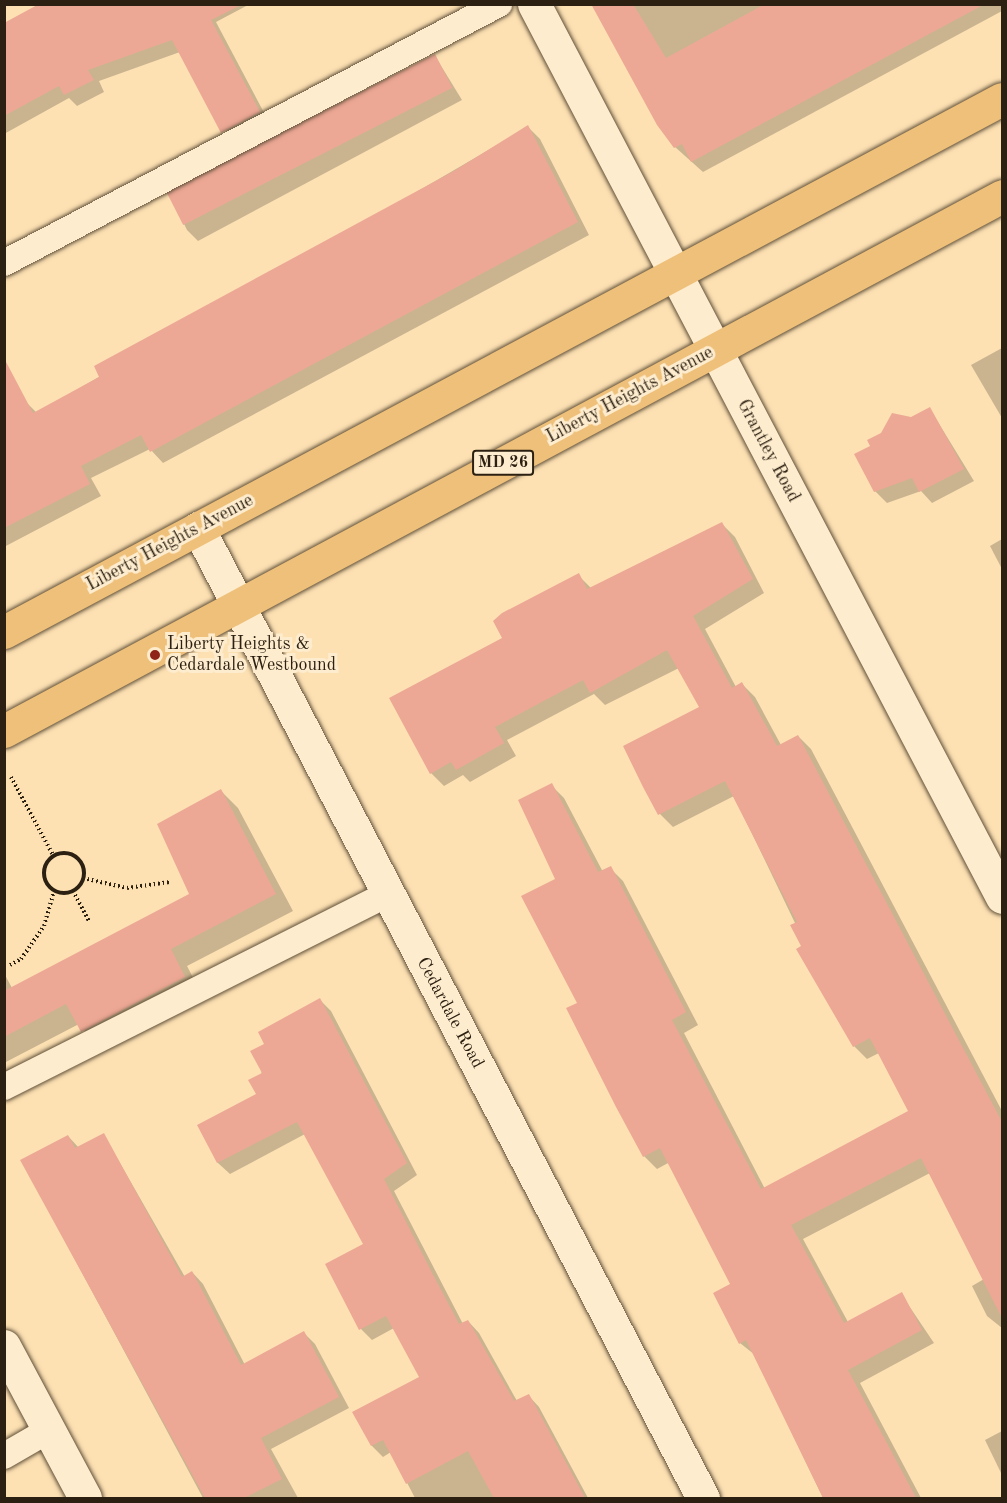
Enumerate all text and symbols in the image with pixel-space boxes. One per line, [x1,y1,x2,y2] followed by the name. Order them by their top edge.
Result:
[543,342,717,448] street label: Liberty Heights Avenue
[732,396,804,506] street label: Grantley Road
[472,450,534,476] road number: MD 26
[83,490,257,596] street label: Liberty Heights Avenue
[167,634,336,676] place label: Liberty Heights & Cedardale Westbound
[148,648,162,662] marker: Liberty Heights & Cedardale Westbound
[412,954,488,1072] street label: Cedardale Road

